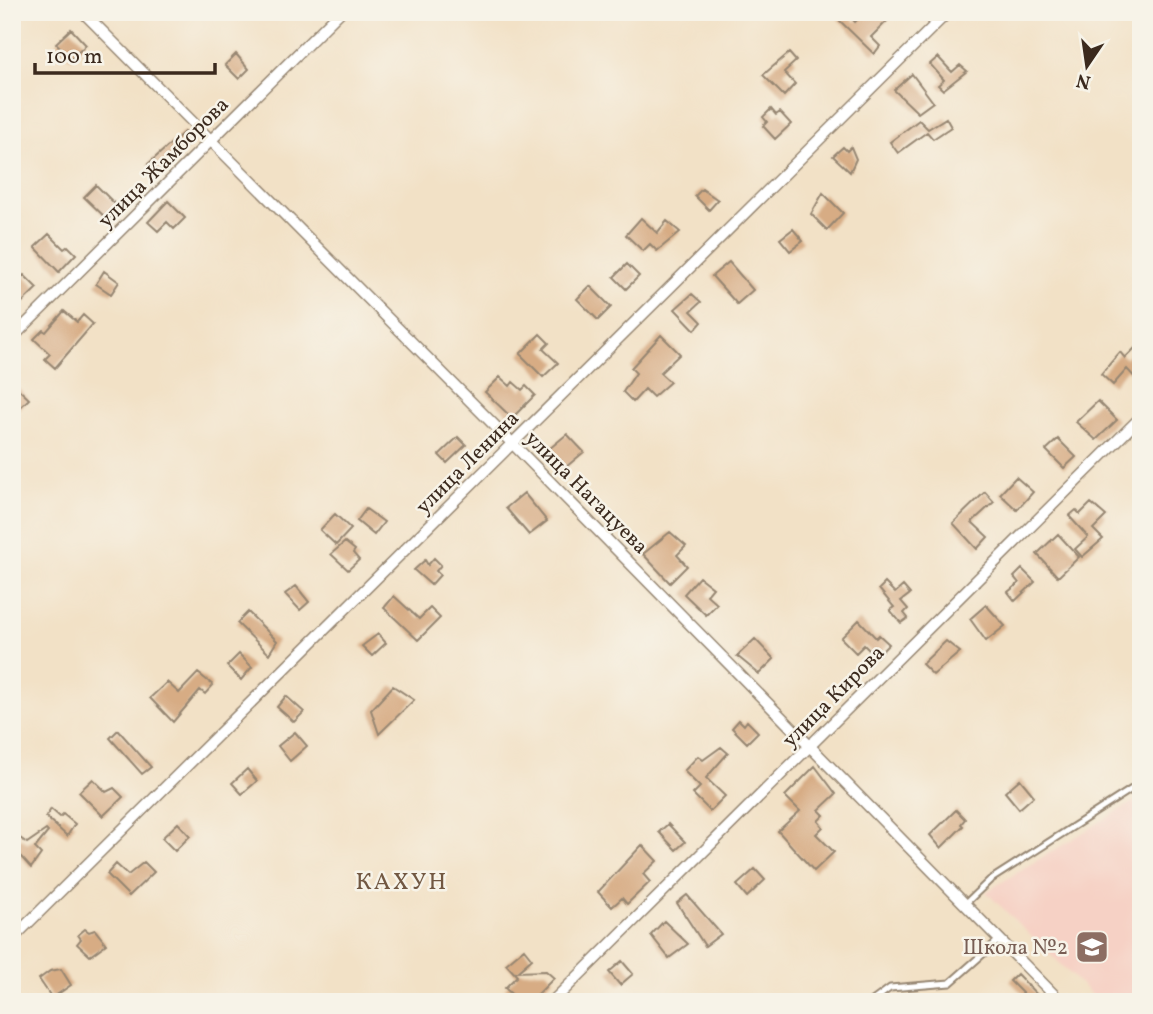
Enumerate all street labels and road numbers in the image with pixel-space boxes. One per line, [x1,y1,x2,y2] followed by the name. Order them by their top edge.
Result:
[92,91,236,235] street label: улица Жамборова
[410,405,526,521] street label: улица Ленина
[518,425,654,561] street label: улица Нагацуева
[776,639,892,755] street label: улица Кирова

